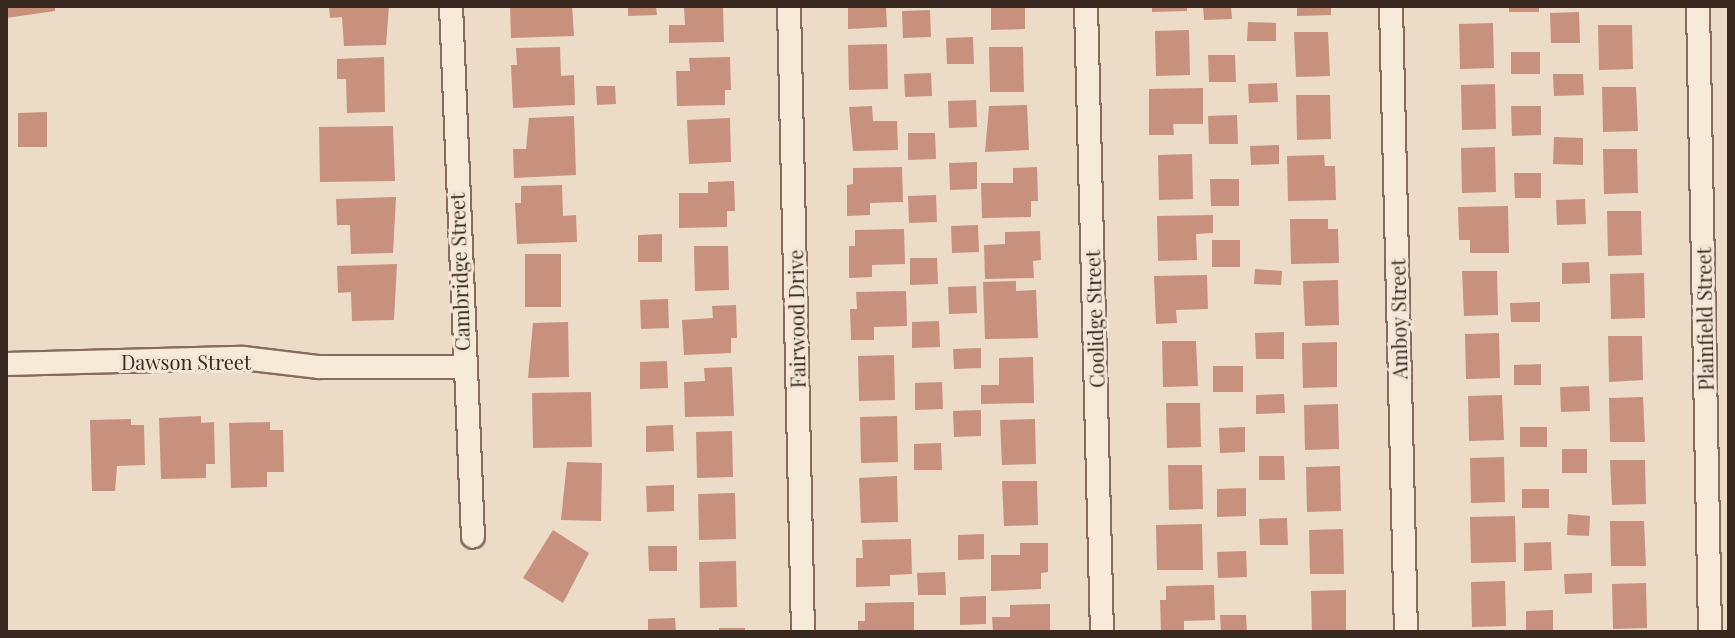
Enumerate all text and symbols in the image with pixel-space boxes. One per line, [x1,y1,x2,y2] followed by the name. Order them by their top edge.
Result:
[444,192,474,352] street label: Cambridge Street
[1691,247,1717,391] street label: Plainfield Street
[783,250,809,388] street label: Fairwood Drive
[1080,250,1108,388] street label: Coolidge Street
[1385,258,1411,380] street label: Amboy Street
[121,349,251,373] street label: Dawson Street

